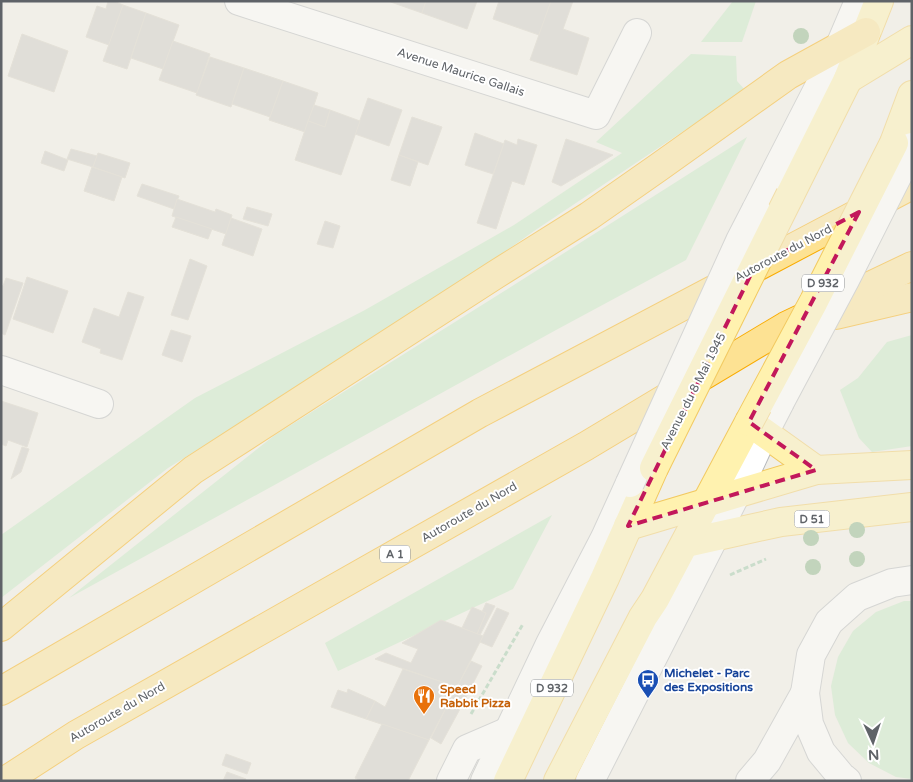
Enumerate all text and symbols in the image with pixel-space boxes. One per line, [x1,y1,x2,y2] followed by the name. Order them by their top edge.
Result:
[396,45,527,99] street label: Avenue Maurice Gallais
[732,221,834,285] street label: Autoroute du Nord
[802,274,844,292] road number: D 932
[657,330,729,452] street label: Avenue du 8 Mai 1945
[419,479,519,545] street label: Autoroute du Nord
[794,510,830,528] road number: D 51
[380,546,410,562] road number: A 1
[664,666,753,695] place label: Michelet - Parc des Expositions
[636,668,660,699] bus stop icon: Michelet - Parc des Expositions
[67,679,167,745] street label: Autoroute du Nord
[531,680,573,696] road number: D 932
[440,682,511,710] place label: Speed Rabbit Pizza
[412,684,436,715] restaurant icon: Speed Rabbit Pizza
[848,717,898,767] north arrow
[868,746,880,763] text: N

